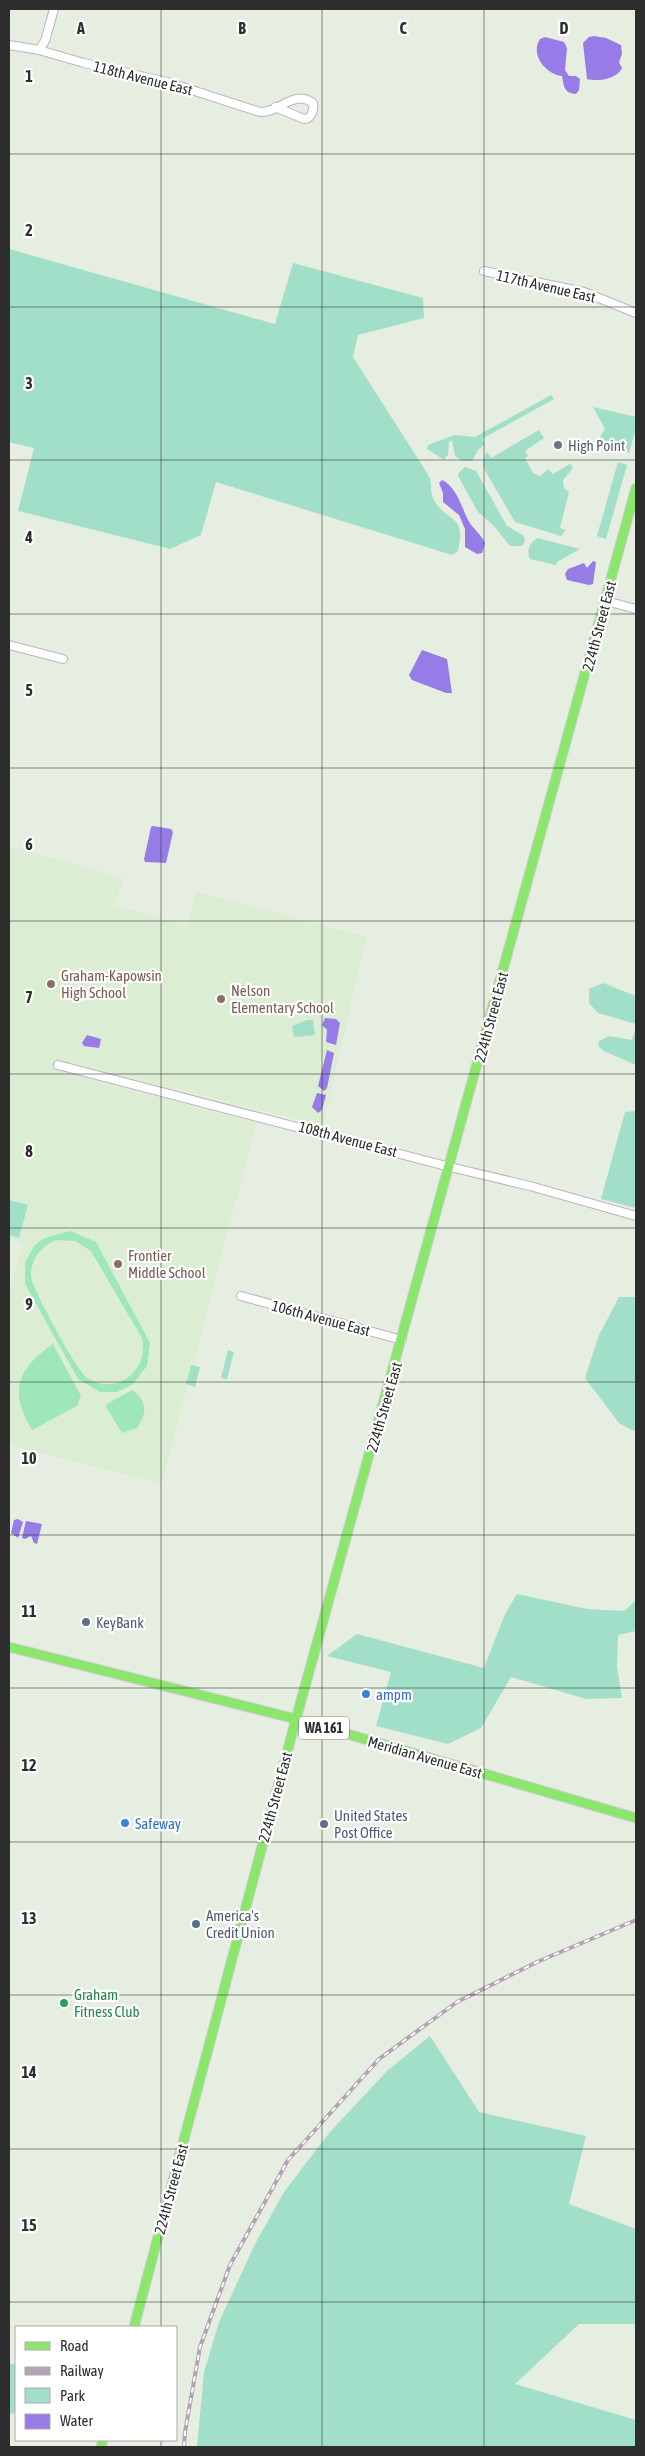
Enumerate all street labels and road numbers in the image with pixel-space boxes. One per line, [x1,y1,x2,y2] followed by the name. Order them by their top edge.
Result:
[92,57,194,99] street label: 118th Avenue East
[495,266,597,306] street label: 117th Avenue East
[579,579,619,673] street label: 224th Street East
[471,970,511,1064] street label: 224th Street East
[297,1118,399,1160] street label: 108th Avenue East
[270,1297,372,1339] street label: 106th Avenue East
[363,1360,405,1454] street label: 224th Street East
[299,1716,349,1740] road number: WA 161
[366,1733,484,1781] street label: Meridian Avenue East
[255,1750,295,1844] street label: 224th Street East
[151,2142,191,2236] street label: 224th Street East

